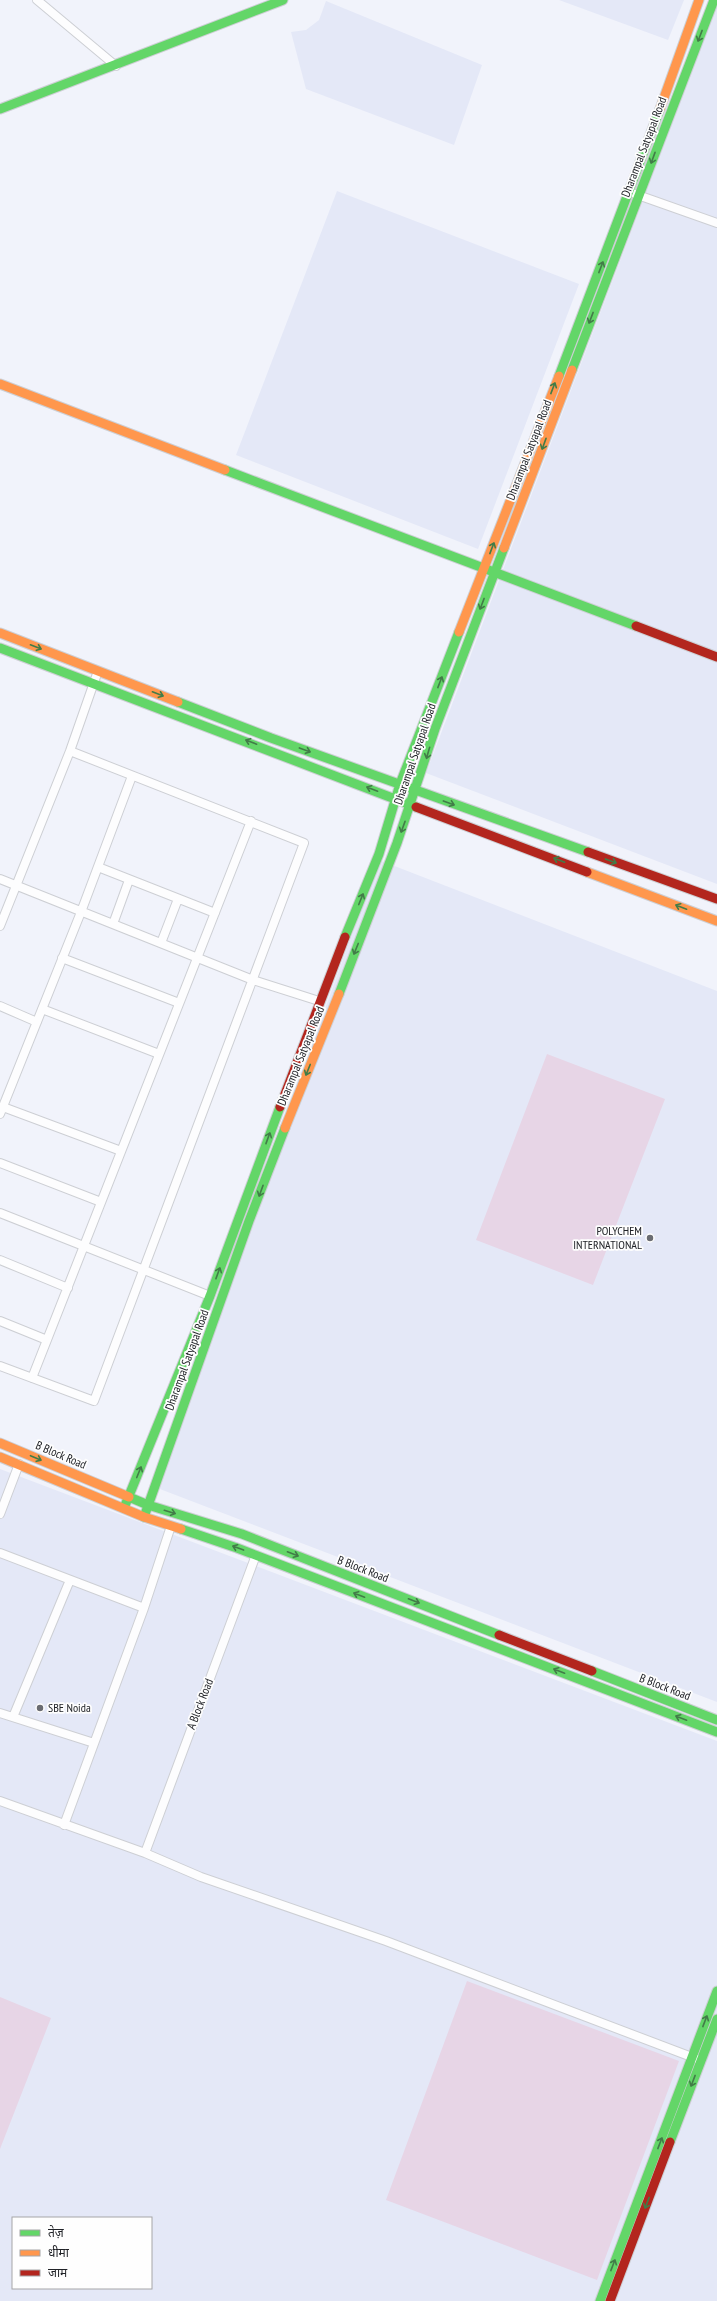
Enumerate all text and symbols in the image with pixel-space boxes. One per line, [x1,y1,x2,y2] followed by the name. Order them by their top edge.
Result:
[695,30,703,42] one-way arrow
[618,95,670,199] street label: Dharampal Satyapal Road
[648,151,656,163] one-way arrow
[598,261,605,273] one-way arrow
[587,312,595,324] one-way arrow
[550,382,558,394] one-way arrow
[503,398,555,502] street label: Dharampal Satyapal Road
[540,437,548,449] one-way arrow
[489,543,497,555] one-way arrow
[478,598,486,610] one-way arrow
[30,643,42,651] one-way arrow
[436,677,444,689] one-way arrow
[151,690,163,698] one-way arrow
[390,701,439,806] street label: Dharampal Satyapal Road
[245,738,257,746] one-way arrow
[424,746,431,759] one-way arrow
[299,747,311,755] one-way arrow
[367,784,379,792] one-way arrow
[443,799,455,807] one-way arrow
[398,821,406,833] one-way arrow
[554,856,566,863] one-way arrow
[605,858,618,865] one-way arrow
[357,894,365,906] one-way arrow
[675,902,687,910] one-way arrow
[352,942,359,954] one-way arrow
[274,1004,327,1108] street label: Dharampal Satyapal Road
[304,1063,312,1075] one-way arrow
[265,1133,273,1145] one-way arrow
[257,1184,264,1197] one-way arrow
[573,1223,642,1252] place label: POLYCHEM INTERNATIONAL
[645,1233,655,1243] marker: POLYCHEM INTERNATIONAL
[215,1268,223,1280] one-way arrow
[161,1307,212,1412] street label: Dharampal Satyapal Road
[34,1437,89,1472] street label: B Block Road
[30,1454,42,1462] one-way arrow
[136,1467,144,1479] one-way arrow
[163,1508,175,1516] one-way arrow
[232,1544,244,1552] one-way arrow
[286,1551,298,1559] one-way arrow
[336,1552,391,1585] street label: B Block Road
[354,1590,366,1598] one-way arrow
[407,1598,419,1606] one-way arrow
[554,1667,566,1675] one-way arrow
[638,1670,693,1703] street label: B Block Road
[183,1676,216,1731] street label: A Block Road
[48,1700,91,1715] place label: SBE Noida
[35,1703,45,1713] marker: SBE Noida
[675,1713,687,1721] one-way arrow
[702,2016,710,2028] one-way arrow
[689,2075,697,2087] one-way arrow
[656,2137,664,2149] one-way arrow
[643,2196,651,2208] one-way arrow
[12,2217,152,2289] legend
[48,2225,65,2240] text: तेज़
[48,2245,70,2260] text: धीमा
[610,2259,618,2271] one-way arrow
[48,2265,68,2280] text: जाम

